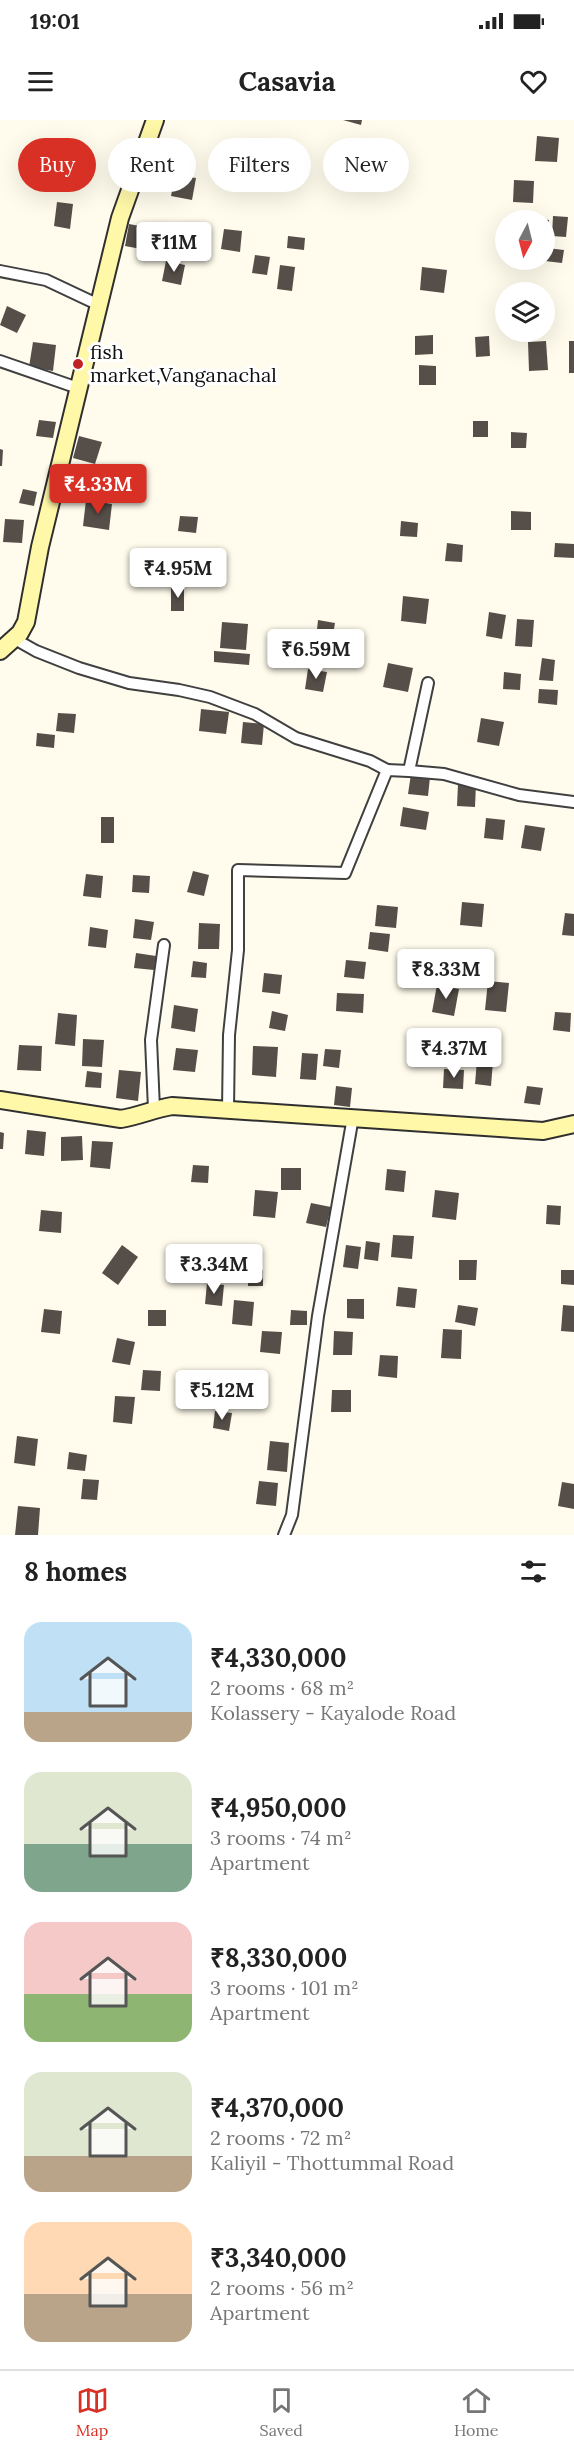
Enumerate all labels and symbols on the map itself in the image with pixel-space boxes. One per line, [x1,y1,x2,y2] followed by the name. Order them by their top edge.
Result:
[495,210,555,270] north arrow
[138,222,210,273] pin: ₹11M
[90,339,277,387] place label: fish market,Vanganachal
[71,357,85,371] marker: fish market,Vanganachal
[49,464,147,515] pin: ₹4.33M
[129,548,227,599] pin: ₹4.95M
[267,629,365,680] pin: ₹6.59M
[397,949,495,1000] pin: ₹8.33M
[405,1028,503,1079] pin: ₹4.37M
[165,1244,263,1295] pin: ₹3.34M
[173,1370,271,1421] pin: ₹5.12M

